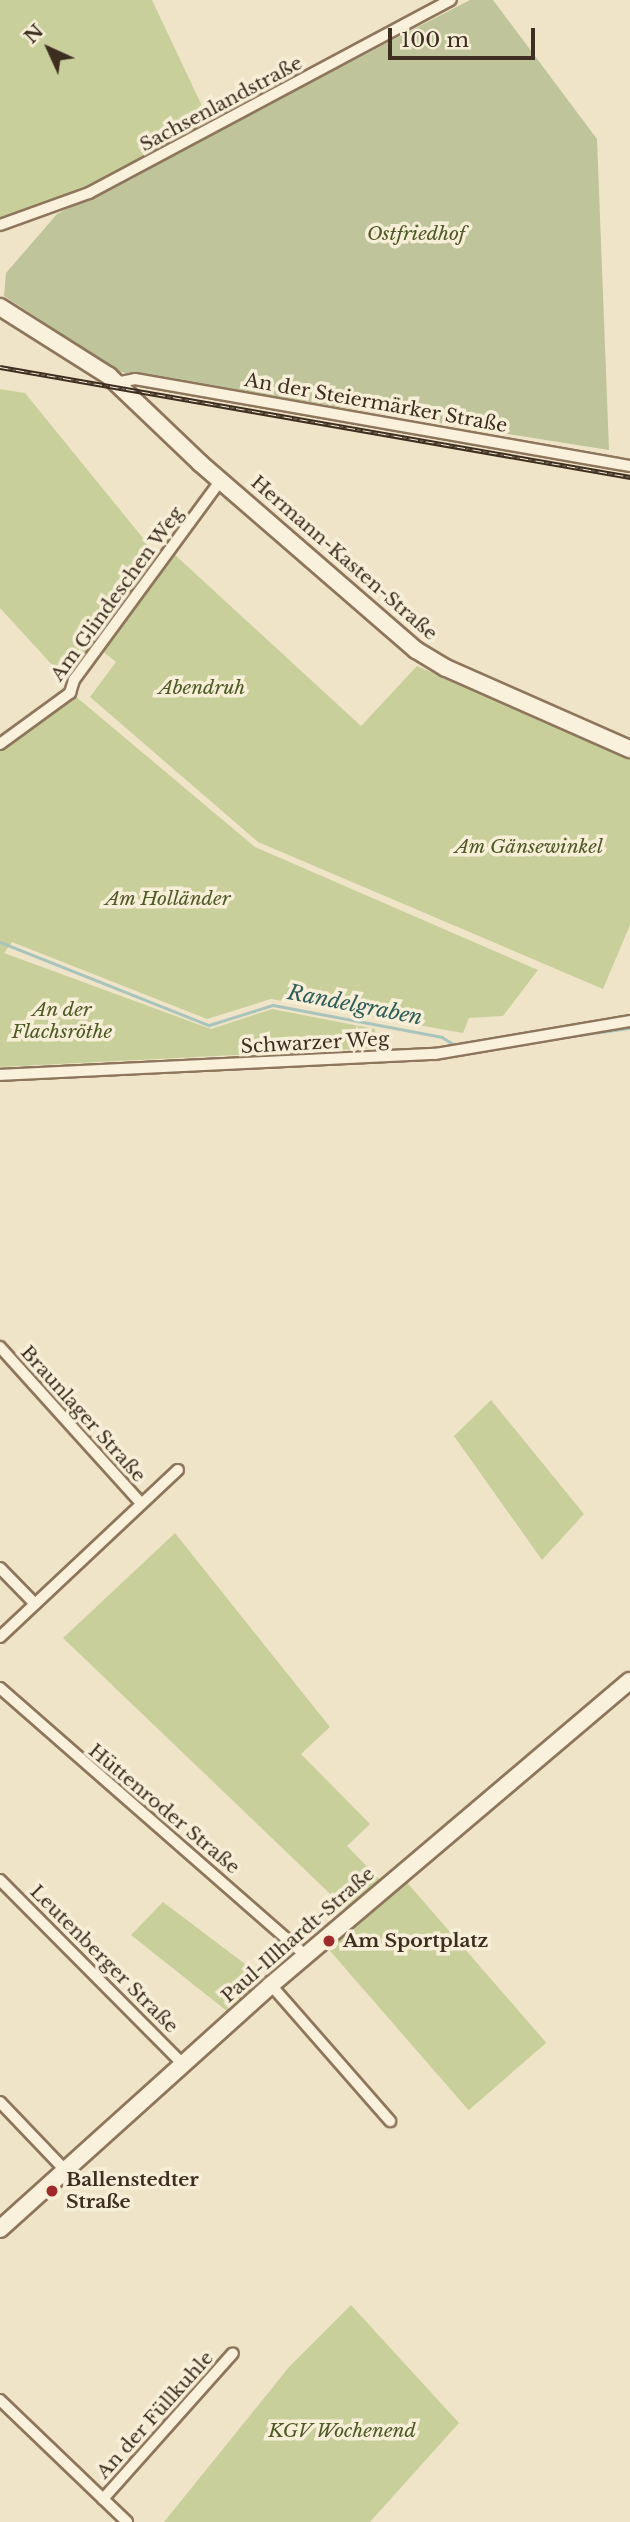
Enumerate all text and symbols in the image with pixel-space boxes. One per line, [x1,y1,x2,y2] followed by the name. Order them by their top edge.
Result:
[14,14,84,84] north arrow
[392,14,539,58] scale bar
[19,19,48,48] text: N
[401,27,469,53] text: 100 m
[136,52,306,156] street label: Sachsenlandstraße
[367,223,465,245] park label: Ostfriedhof
[242,369,510,437] street label: An der Steiermärker Straße
[246,471,442,645] street label: Hermann-Kasten-Straße
[46,502,188,686] street label: Am Glindeschen Weg
[159,677,245,699] park label: Abendruh
[455,836,603,858] park label: Am Gänsewinkel
[105,888,231,910] park label: Am Holländer
[286,980,424,1030] water label: Randelgraben
[12,999,112,1043] park label: An der Flachsröthe
[240,1028,390,1058] street label: Schwarzer Weg
[16,1341,150,1487] street label: Braunlager Straße
[84,1739,244,1879] street label: Hüttenroder Straße
[217,1862,379,2008] street label: Paul-Illhardt-Straße
[25,1880,183,2038] street label: Leutenberger Straße
[343,1930,488,1952] place label: Am Sportplatz
[321,1933,337,1949] marker: Am Sportplatz
[66,2169,199,2213] place label: Ballenstedter Straße
[44,2183,60,2199] marker: Ballenstedter Straße
[92,2347,218,2483] street label: An der Füllkuhle
[268,2420,416,2442] park label: KGV Wochenend

